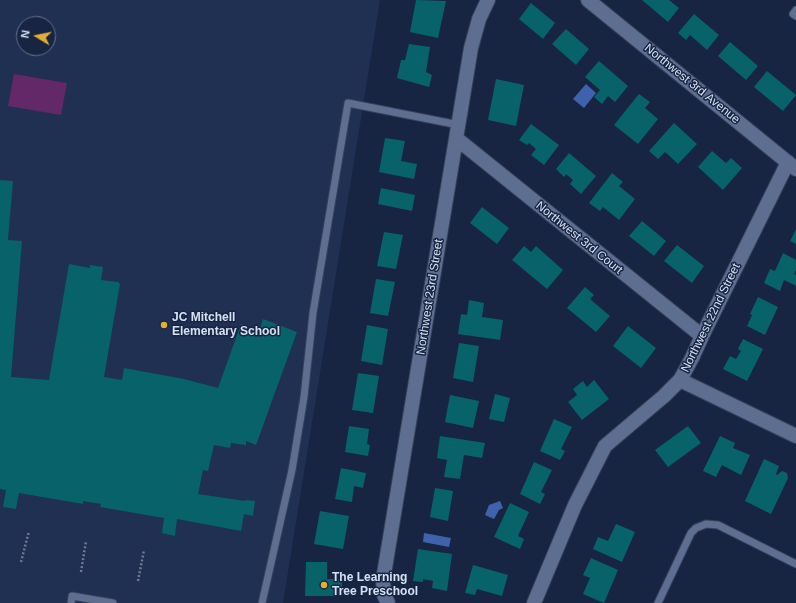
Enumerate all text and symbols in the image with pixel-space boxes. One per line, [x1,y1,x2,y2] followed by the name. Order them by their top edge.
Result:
[16,16,56,56] north arrow
[19,29,32,39] text: N
[641,41,743,127] street label: Northwest 3rd Avenue
[533,199,625,277] street label: Northwest 3rd Court
[414,238,446,356] street label: Northwest 23rd Street
[678,261,744,375] street label: Northwest 22nd Street
[172,311,280,339] place label: JC Mitchell Elementary School
[159,320,169,330] marker: JC Mitchell Elementary School
[332,571,418,599] place label: The Learning Tree Preschool
[319,580,329,590] marker: The Learning Tree Preschool

